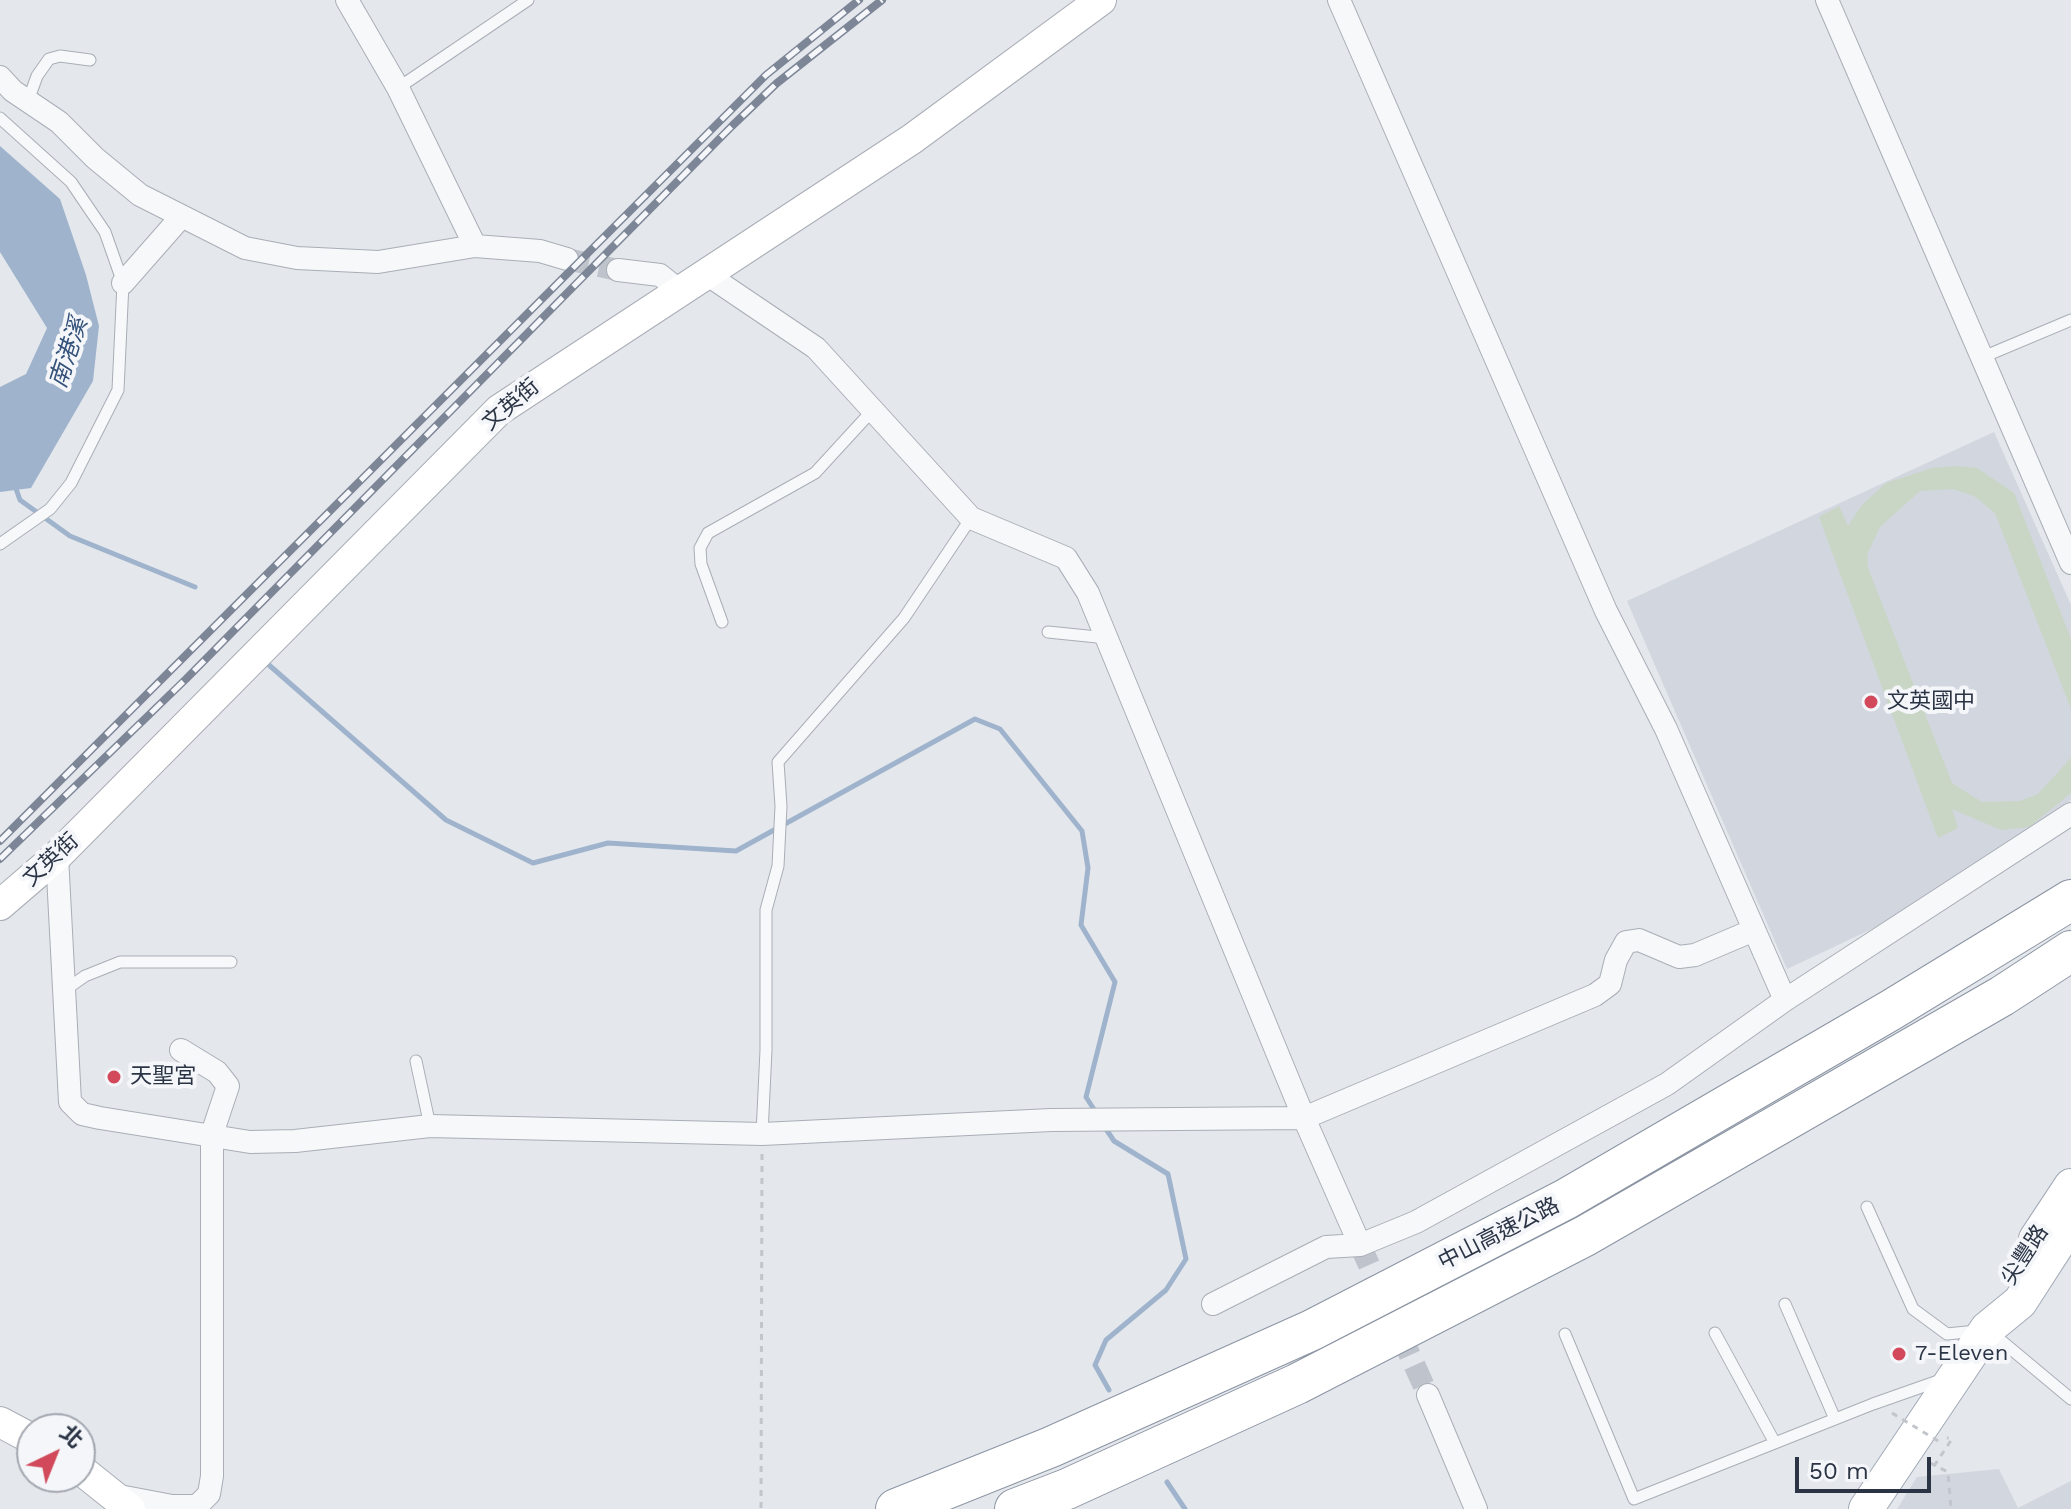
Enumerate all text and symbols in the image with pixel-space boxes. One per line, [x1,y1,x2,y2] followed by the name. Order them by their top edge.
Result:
[44,314,94,392] water label: 南港溪
[477,374,545,436] street label: 文英街
[1887,689,1975,715] place label: 文英國中
[1862,693,1880,711] marker: 文英國中
[18,828,84,892] street label: 文英街
[130,1064,196,1090] place label: 天聖宮
[105,1068,123,1086] marker: 天聖宮
[1434,1192,1564,1276] street label: 中山高速公路
[1996,1220,2054,1290] street label: 尖豐路
[1915,1341,2008,1367] place label: 7-Eleven
[1890,1345,1908,1363] marker: 7-Eleven
[16,1413,96,1493] north arrow
[55,1420,88,1453] text: 北
[1799,1441,1935,1491] scale bar
[1809,1457,1869,1485] text: 50 m

